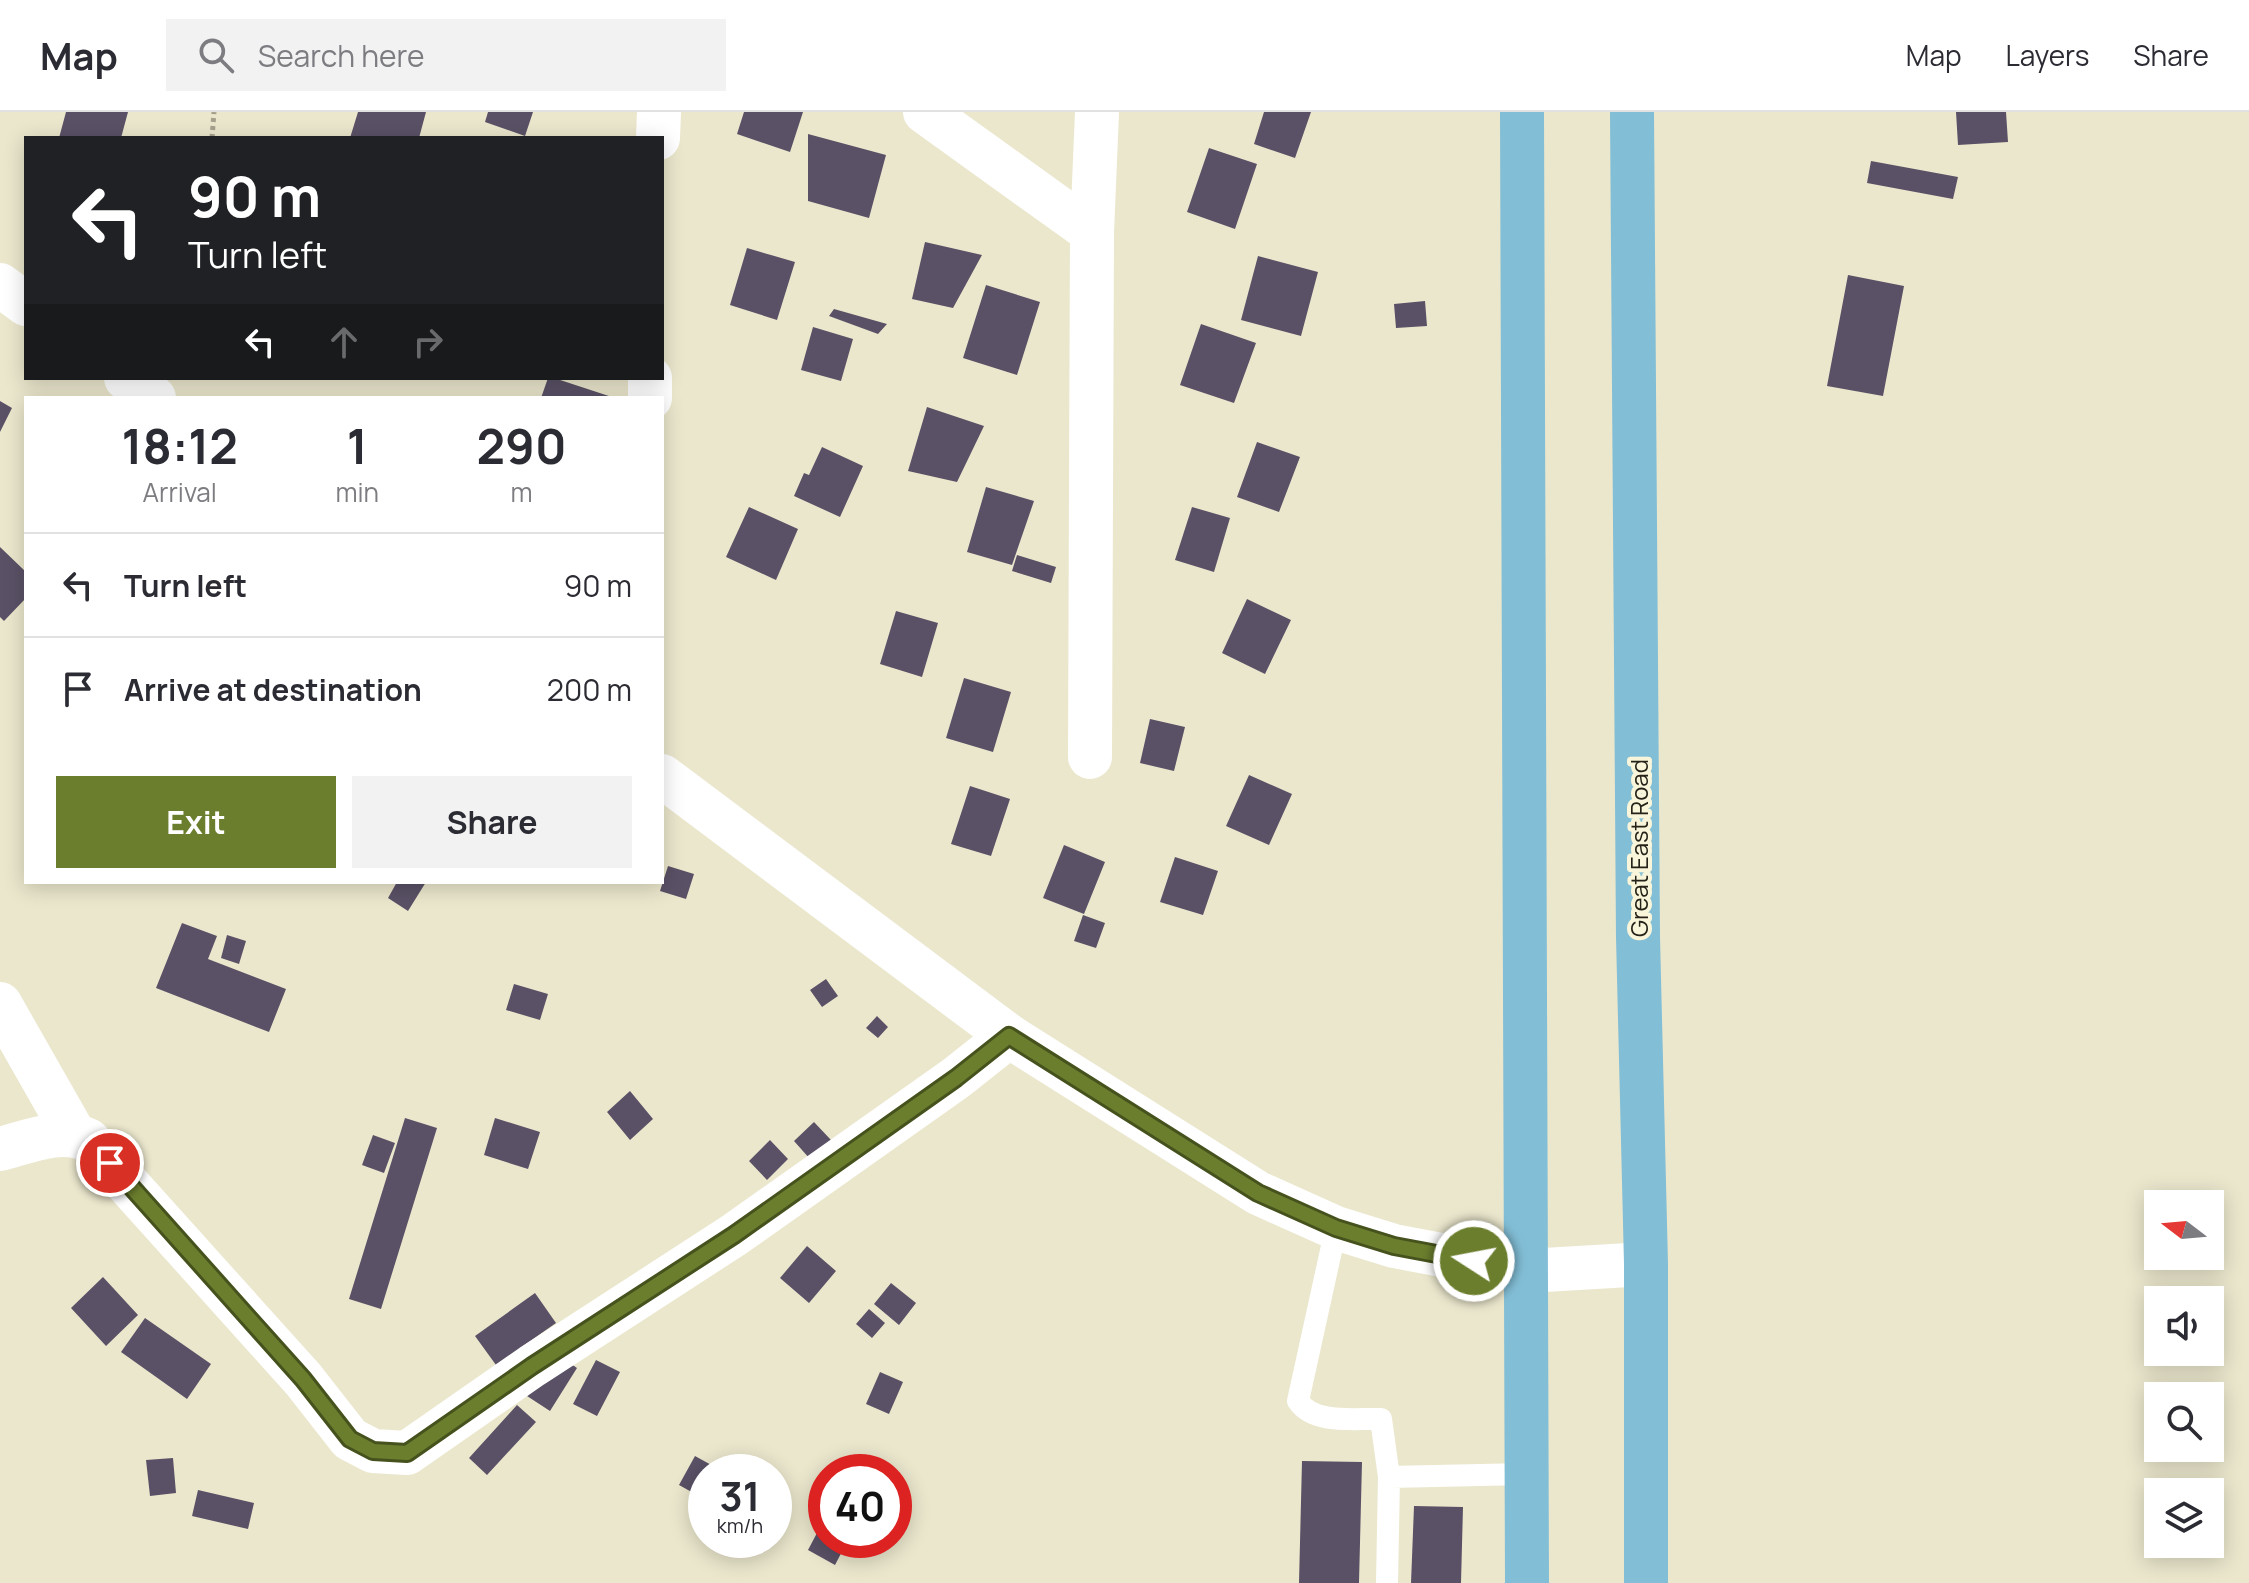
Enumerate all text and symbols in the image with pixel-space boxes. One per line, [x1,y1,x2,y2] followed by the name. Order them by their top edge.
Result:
[166,19,726,91] search box
[40,29,118,81] text: Map
[194,33,238,77] icon: search
[258,35,425,76] text: Search here
[1906,36,1962,74] text: Map
[2006,36,2089,74] text: Layers
[2133,36,2209,74] text: Share
[188,157,321,234] text: 90 m
[56,168,160,272] icon: left
[188,230,327,279] text: Turn left
[238,320,282,364] icon: left
[322,320,366,364] icon: ahead
[406,320,450,364] icon: right
[121,413,238,478] text: 18:12
[347,413,368,478] text: 1
[477,413,567,478] text: 290
[143,474,217,510] text: Arrival
[335,474,379,510] text: min
[510,474,533,510] text: m
[56,563,100,607] icon: left
[124,565,247,606] text: Turn left
[564,565,632,606] text: 90 m
[56,667,100,711] icon: arrive
[124,669,422,710] text: Arrive at destination
[547,669,632,710] text: 200 m
[1622,759,1655,937] street label: Great East Road
[56,776,336,868] button: Exit
[352,776,632,868] button: Share
[76,1129,144,1197] pin
[88,1141,132,1185] icon: arrive
[2144,1190,2224,1270] north arrow
[2144,1190,2224,1558] map controls
[1432,1219,1516,1303] position arrow
[2144,1286,2224,1366] button: sound
[2144,1382,2224,1462] button: search
[808,1454,912,1558] speed limit sign: 40
[720,1468,760,1523] text: 31
[2144,1478,2224,1558] button: layers
[717,1512,763,1539] text: km/h

